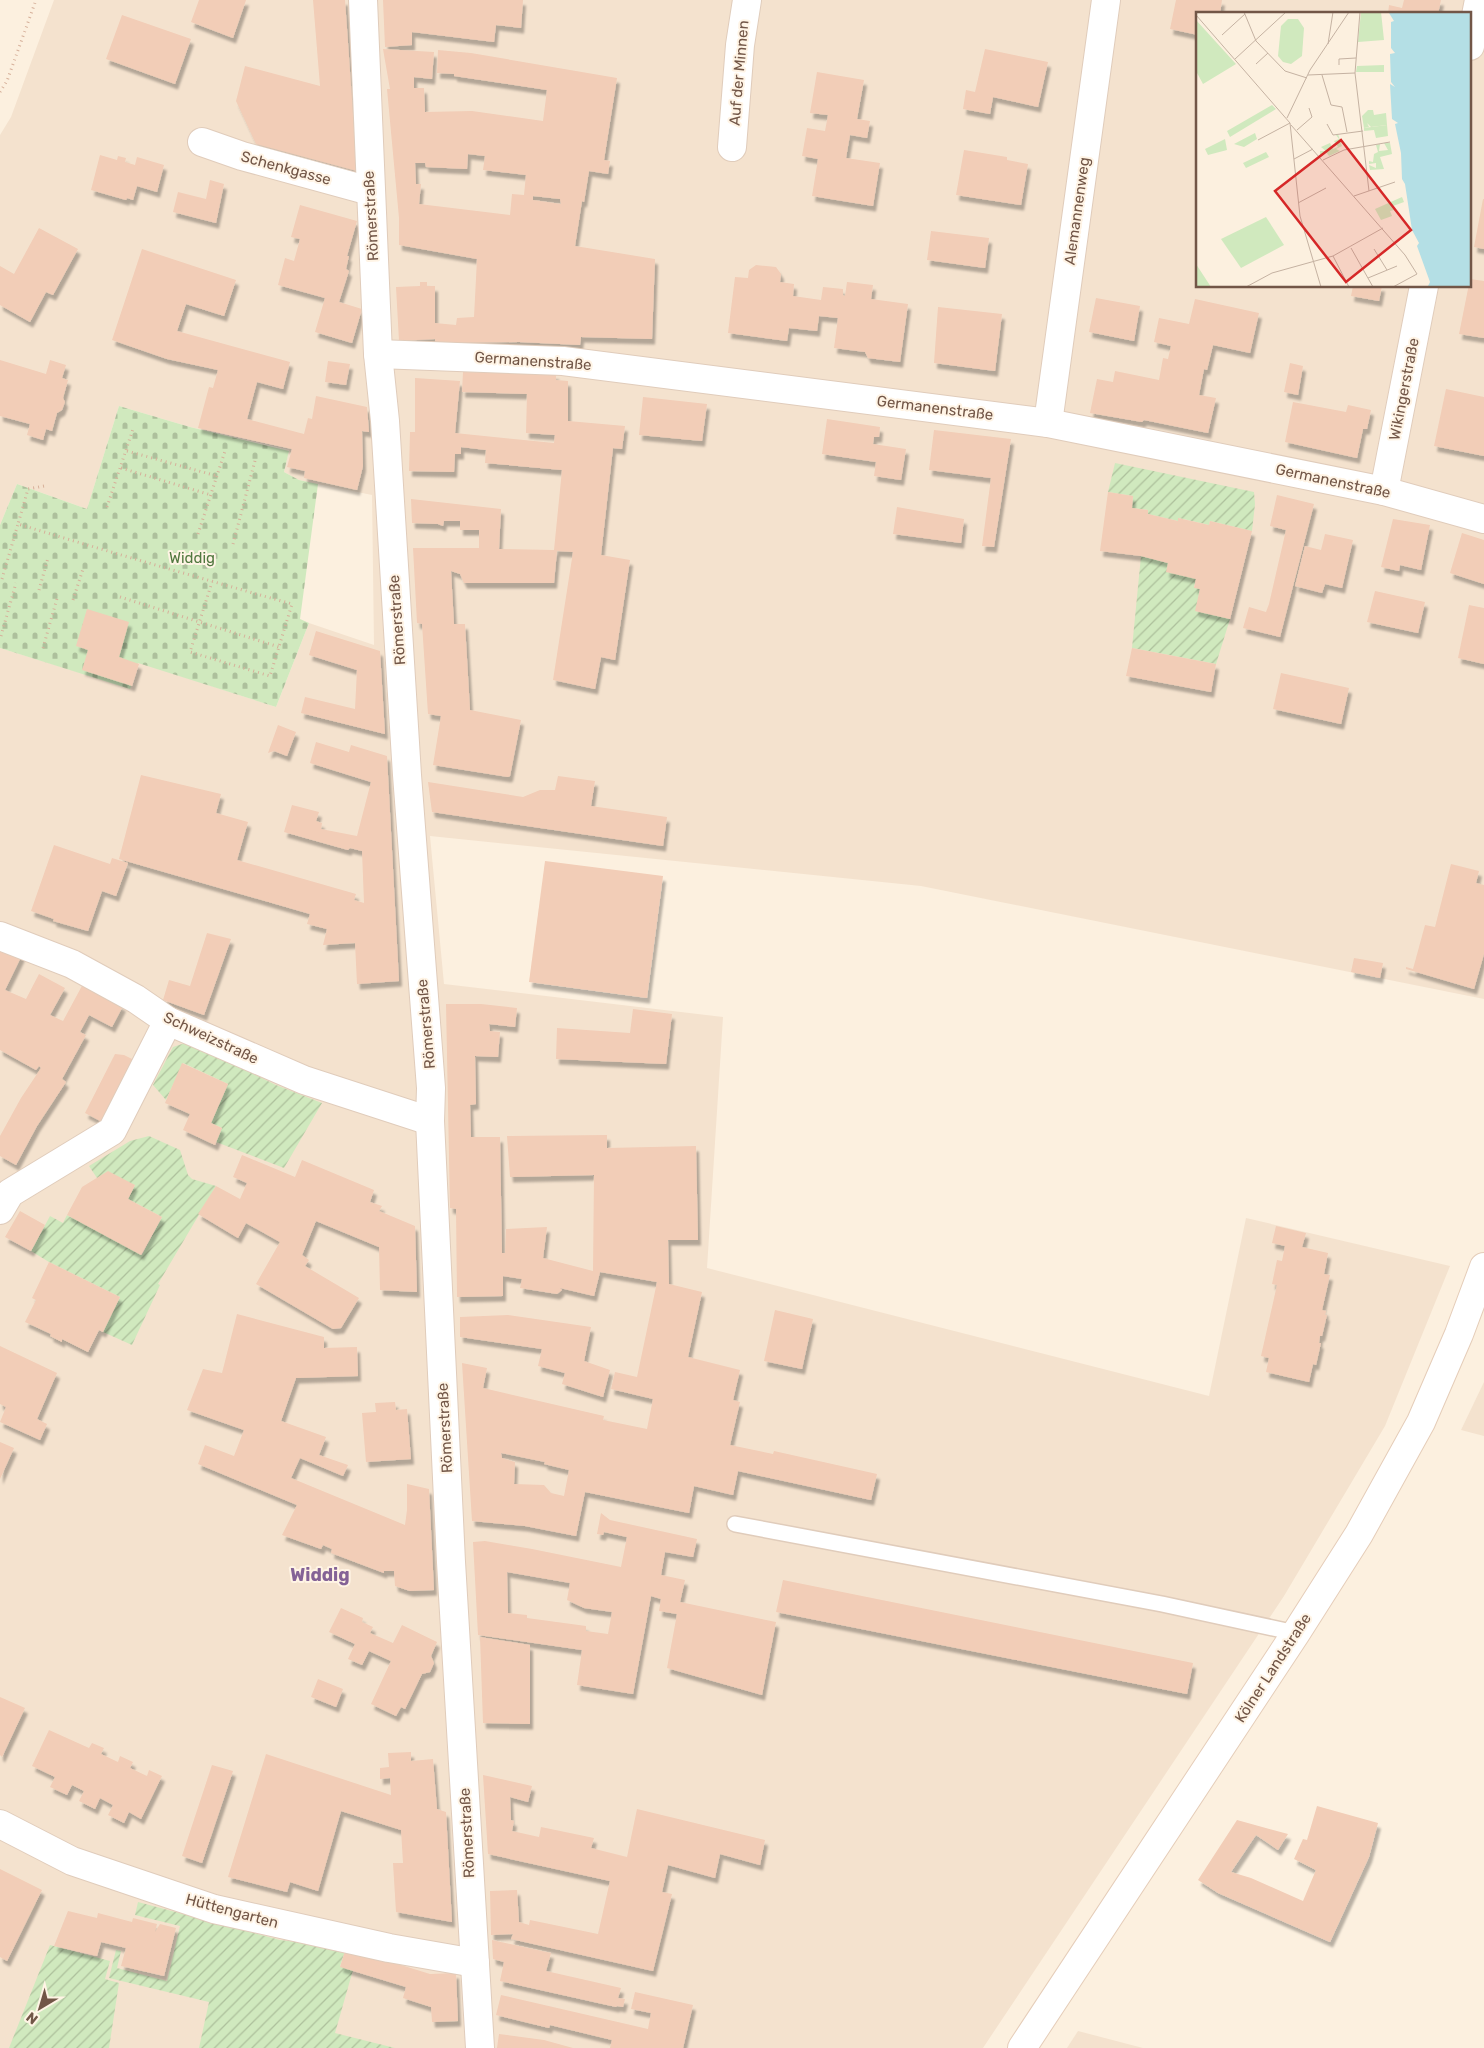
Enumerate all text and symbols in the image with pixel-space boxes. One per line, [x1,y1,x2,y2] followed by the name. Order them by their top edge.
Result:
[1196,12,1472,288] inset map
[725,20,753,126] street label: Auf der Minnen
[239,147,333,189] street label: Schenkgasse
[1061,156,1093,266] street label: Alemannenweg
[360,170,382,262] street label: Römerstraße
[1385,336,1423,442] street label: Wikingerstraße
[474,348,592,374] street label: Germanenstraße
[876,392,994,424] street label: Germanenstraße
[1274,460,1392,502] street label: Germanenstraße
[169,549,215,567] park label: Widdig
[385,574,409,666] street label: Römerstraße
[413,978,439,1070] street label: Römerstraße
[161,1008,261,1068] street label: Schweizstraße
[434,1382,456,1474] street label: Römerstraße
[290,1564,350,1586] district label: Widdig
[1231,1610,1315,1726] street label: Kölner Landstraße
[456,1787,478,1879] street label: Römerstraße
[184,1890,280,1932] street label: Hüttengarten
[15,1983,65,2033] north arrow
[23,2008,42,2028] text: N

